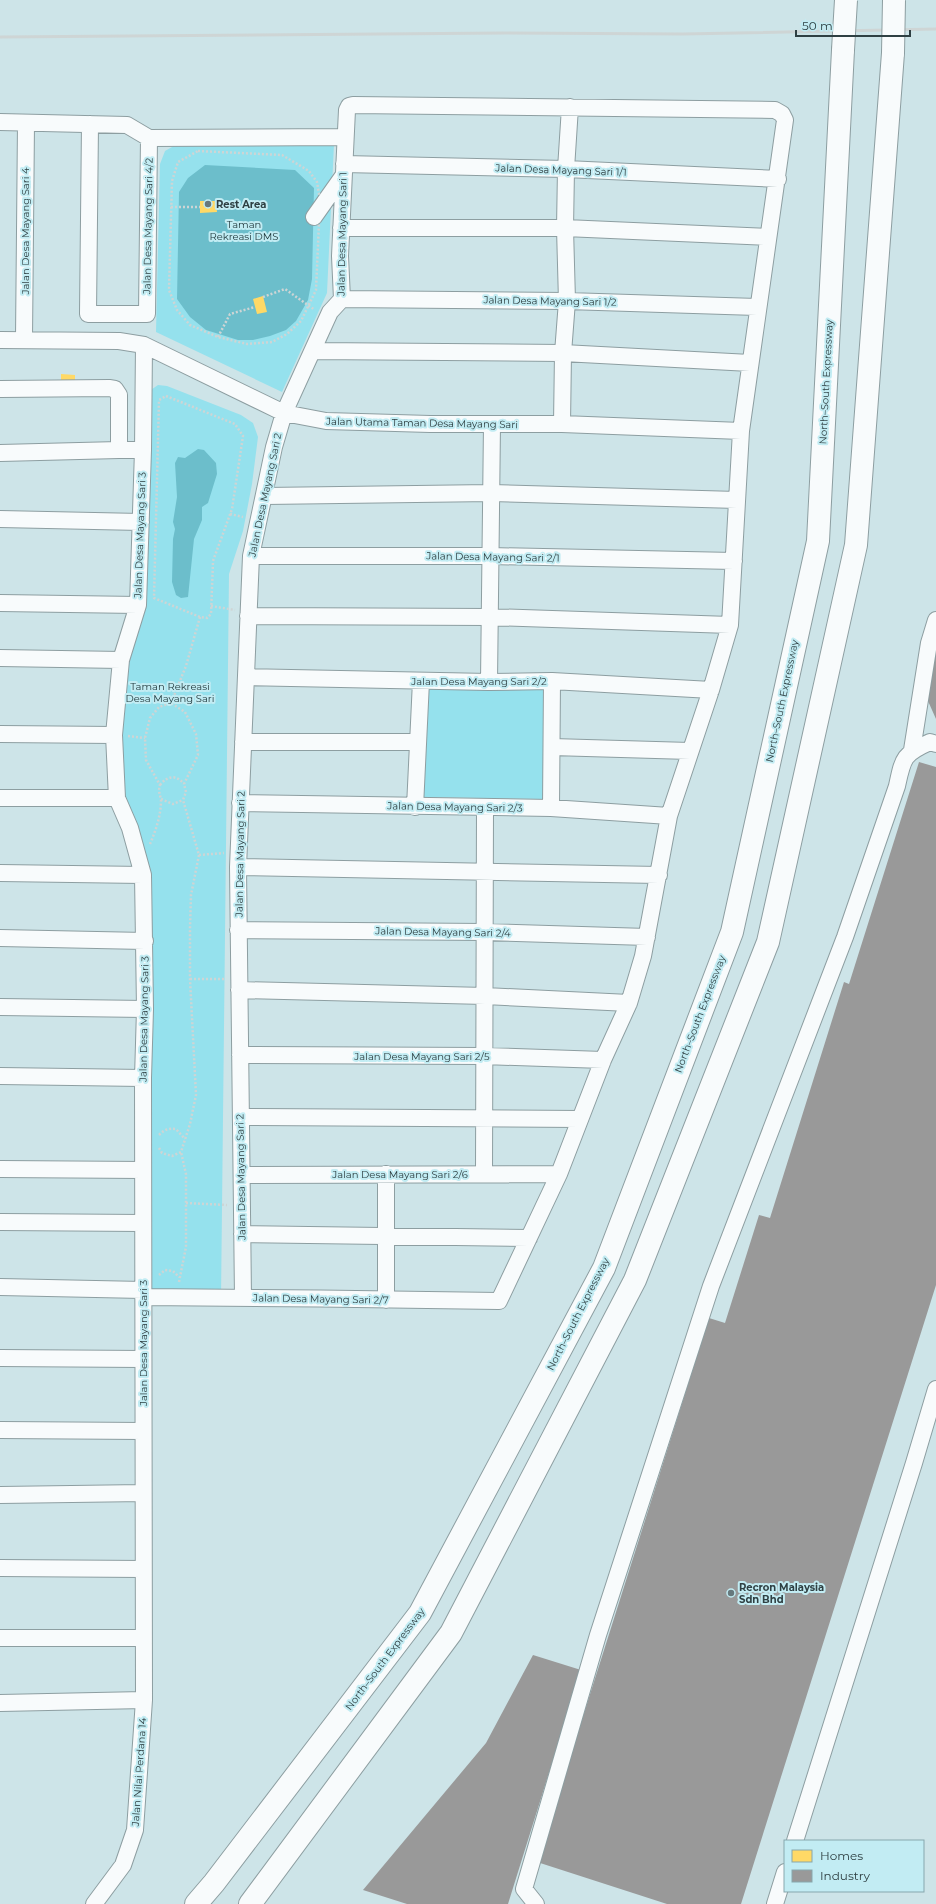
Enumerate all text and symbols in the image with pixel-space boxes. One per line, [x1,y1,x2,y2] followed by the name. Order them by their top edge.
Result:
[796,12,910,38] scale bar
[802,18,833,33] text: 50 m
[140,157,156,295] street label: Jalan Desa Mayang Sari 4/2
[494,161,627,179] street label: Jalan Desa Mayang Sari 1/1
[19,167,32,296] street label: Jalan Desa Mayang Sari 4
[334,172,350,297] street label: Jalan Desa Mayang Sari 1
[216,198,266,211] place label: Rest Area
[203,199,213,209] marker: Rest Area
[210,218,279,243] park label: Taman Rekreasi DMS
[482,293,617,309] street label: Jalan Desa Mayang Sari 1/2
[816,319,836,445] street label: North–South Expressway
[325,415,518,431] street label: Jalan Utama Taman Desa Mayang Sari
[245,432,285,559] street label: Jalan Desa Mayang Sari 2
[131,471,149,599] street label: Jalan Desa Mayang Sari 3
[425,549,560,565] street label: Jalan Desa Mayang Sari 2/1
[763,638,801,763] street label: North–South Expressway
[410,675,547,688] street label: Jalan Desa Mayang Sari 2/2
[126,680,214,705] park label: Taman Rekreasi Desa Mayang Sari
[232,790,248,918] street label: Jalan Desa Mayang Sari 2
[386,799,523,815] street label: Jalan Desa Mayang Sari 2/3
[374,924,511,940] street label: Jalan Desa Mayang Sari 2/4
[672,953,729,1075] street label: North–South Expressway
[136,955,152,1083] street label: Jalan Desa Mayang Sari 3
[353,1050,490,1063] street label: Jalan Desa Mayang Sari 2/5
[233,1113,249,1241] street label: Jalan Desa Mayang Sari 2
[331,1168,468,1181] street label: Jalan Desa Mayang Sari 2/6
[544,1255,612,1373] street label: North–South Expressway
[137,1280,150,1407] street label: Jalan Desa Mayang Sari 3
[252,1291,389,1307] street label: Jalan Desa Mayang Sari 2/7
[739,1581,824,1606] place label: Recron Malaysia Sdn Bhd
[726,1588,736,1598] marker: Recron Malaysia Sdn Bhd
[342,1605,428,1713] street label: North–South Expressway
[129,1717,149,1828] street label: Jalan Nilai Perdana 14
[784,1840,924,1892] legend
[820,1848,863,1863] text: Homes
[820,1868,870,1883] text: Industry

